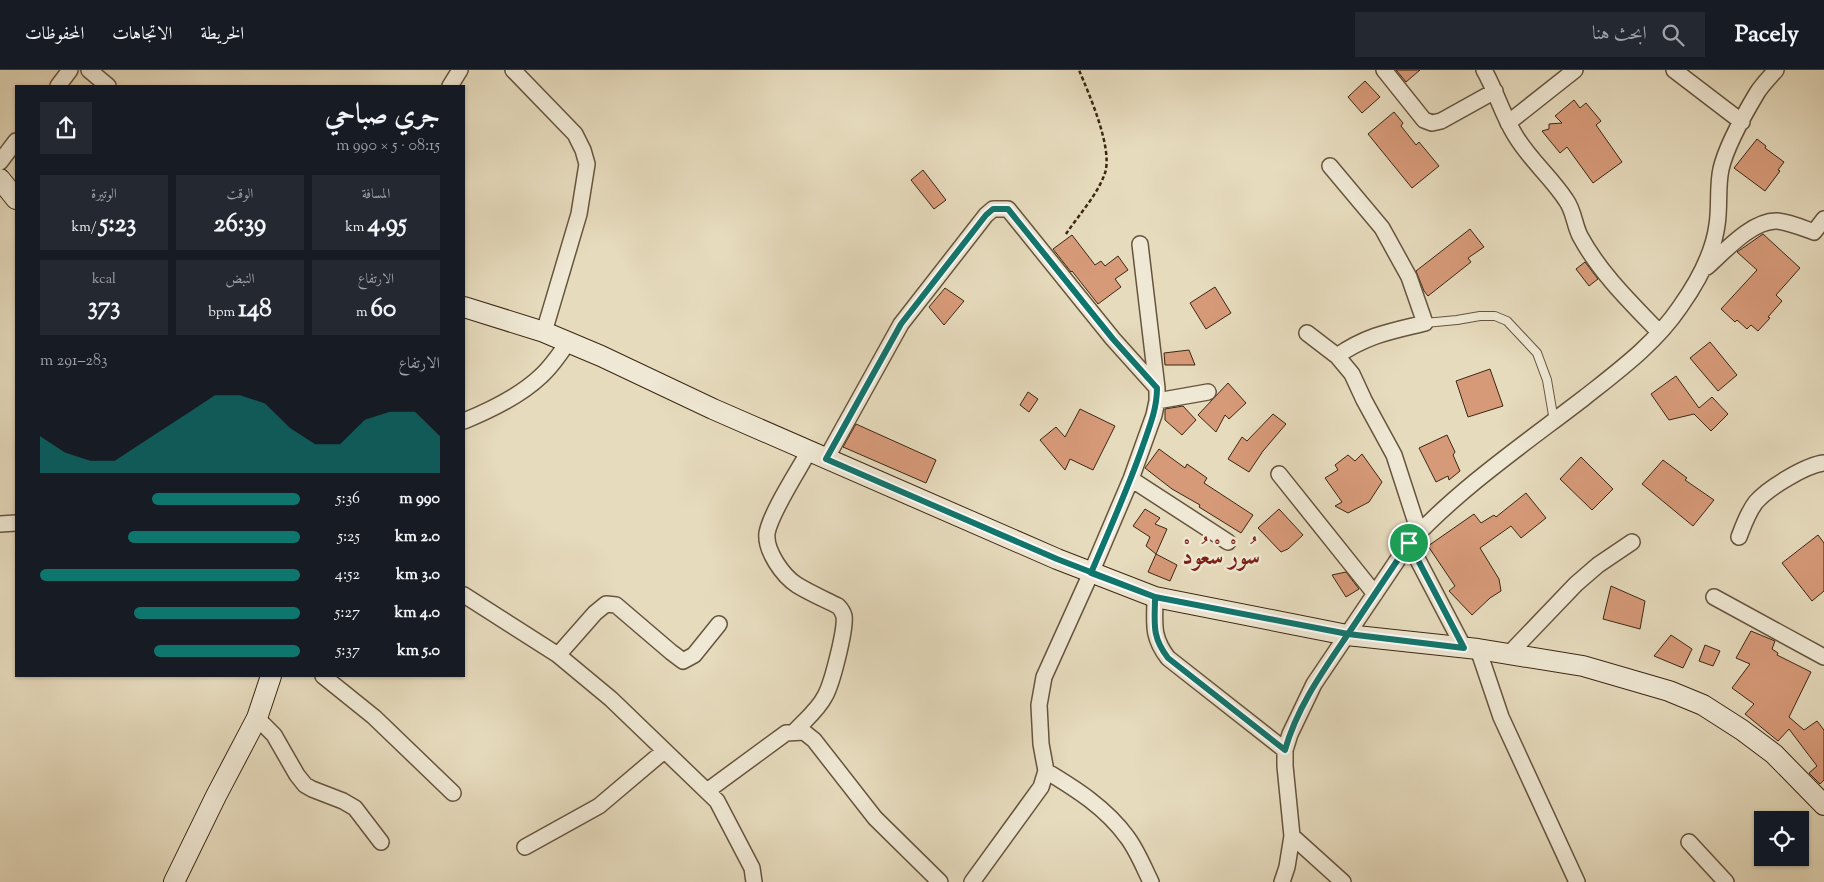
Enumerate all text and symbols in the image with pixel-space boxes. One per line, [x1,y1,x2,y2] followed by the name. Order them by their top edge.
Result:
[1355,12,1705,57] search box
[1735,18,1799,52] text: Pacely
[1592,21,1647,48] text: ابحث هنا
[1659,21,1687,49] icon: search
[25,22,84,48] text: المحفوظات
[112,22,172,48] text: الاتجاهات
[200,22,244,48] text: الخريطة
[325,96,440,136] text: جري صباحي
[40,102,92,154] button: share
[336,135,440,158] text: 08:15 · 5 × 990 m
[91,185,117,205] text: الوتيرة
[227,185,253,205] text: الوقت
[362,185,390,205] text: المسافة
[100,207,136,243] text: 5:23
[214,207,266,243] text: 26:39
[367,207,407,243] text: 4.95
[72,218,100,238] text: /km
[345,218,367,238] text: km
[92,270,116,290] text: kcal
[226,270,254,290] text: النبض
[358,270,394,290] text: الارتفاع
[88,290,120,326] text: 373
[238,292,272,328] text: 148
[370,292,396,328] text: 60
[208,303,238,323] text: bpm
[356,303,370,323] text: m
[40,350,107,373] text: 283–291 m
[398,353,440,376] text: الارتفاع
[336,488,360,511] text: 5:36
[399,488,440,511] text: 990 m
[1388,522,1430,564] pin
[337,526,360,549] text: 5:25
[395,526,440,549] text: 2.0 km
[1395,529,1423,557] icon: arrive
[1182,536,1260,575] district label: سُورْ سْعُودْ
[335,564,360,587] text: 4:52
[396,564,440,587] text: 3.0 km
[335,602,360,625] text: 5:27
[394,602,440,625] text: 4.0 km
[336,640,360,663] text: 5:37
[397,640,440,663] text: 5.0 km
[1754,811,1809,866] map controls
[1754,811,1809,866] button: locate

